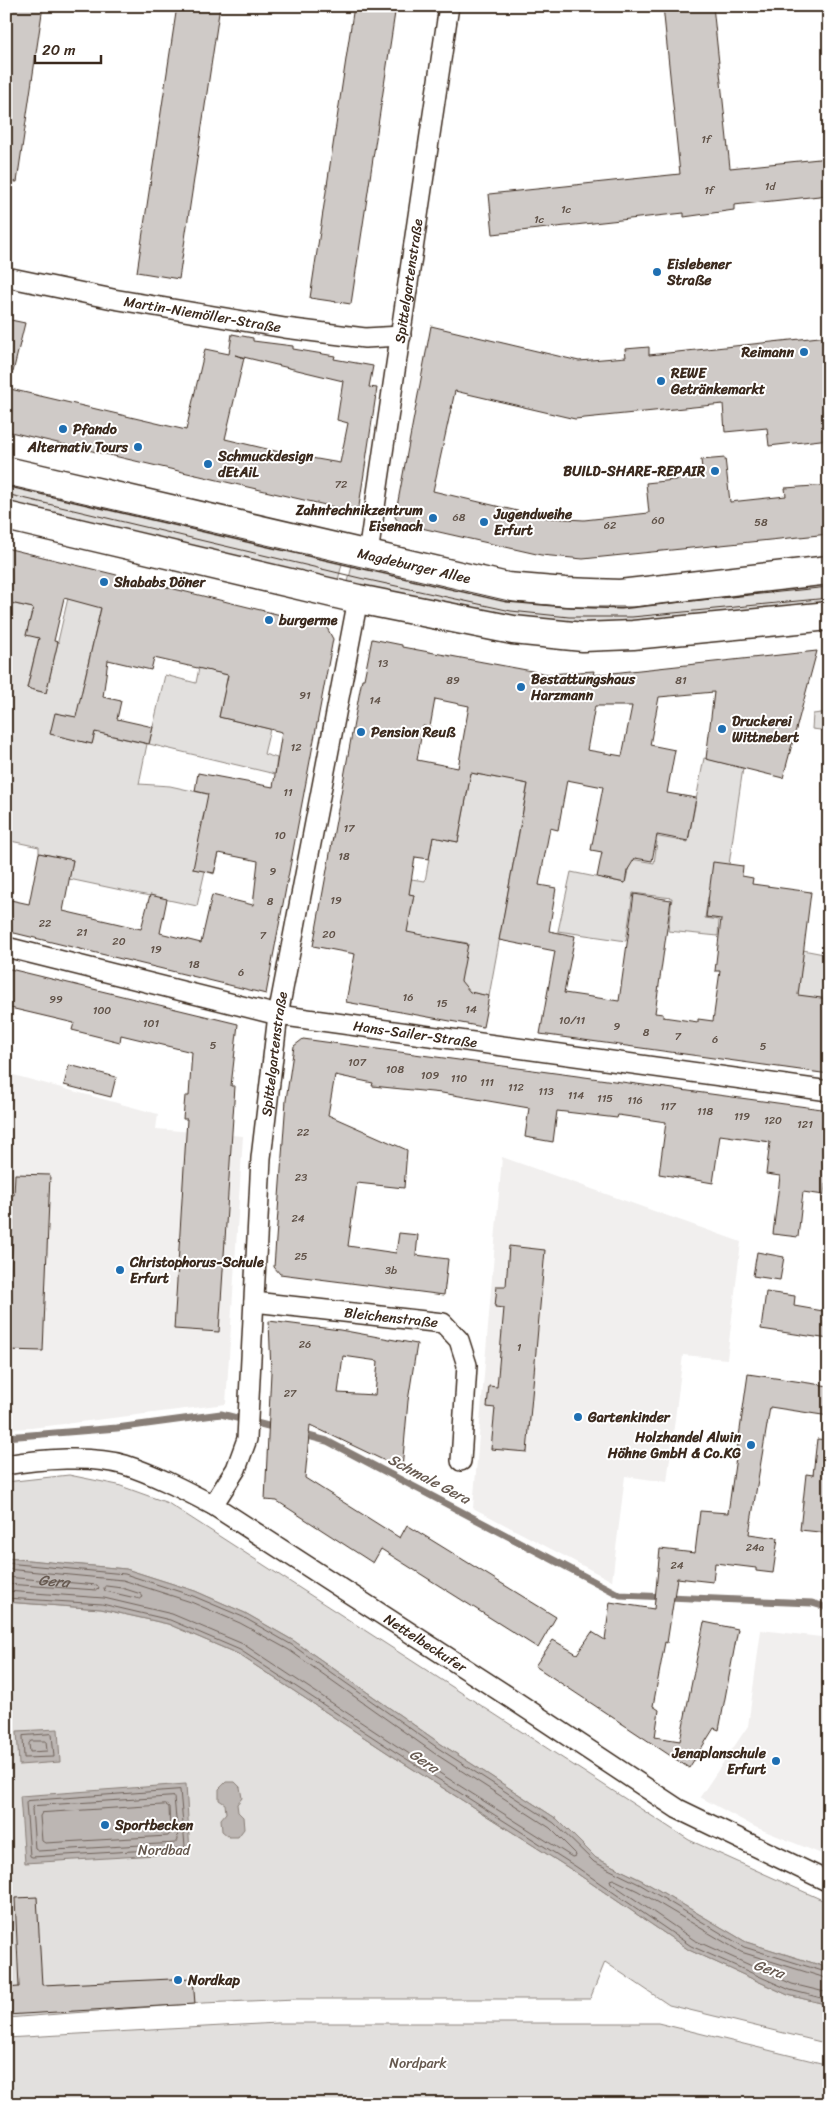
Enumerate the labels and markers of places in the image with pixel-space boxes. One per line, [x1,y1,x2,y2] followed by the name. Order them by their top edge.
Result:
[666,252,732,293] place label: Eislebener Straße
[651,266,663,278] marker: Eislebener Straße
[741,340,794,365] place label: Reimann
[798,346,810,358] marker: Reimann
[670,361,766,402] place label: REWE Getränkemarkt
[655,375,667,387] marker: REWE Getränkemarkt
[73,417,118,442] place label: Pfando
[57,423,69,435] marker: Pfando
[27,435,129,460] place label: Alternativ Tours
[132,441,144,453] marker: Alternativ Tours
[217,444,314,485] place label: Schmuckdesign dEtAiL
[202,458,214,470] marker: Schmuckdesign dEtAiL
[563,459,706,484] place label: BUILD-SHARE-REPAIR
[709,465,721,477] marker: BUILD-SHARE-REPAIR
[295,498,424,539] place label: Zahntechnikzentrum Eisenach
[493,502,573,543] place label: Jugendweihe Erfurt
[427,512,439,524] marker: Zahntechnikzentrum Eisenach
[478,516,490,528] marker: Jugendweihe Erfurt
[113,570,206,595] place label: Shababs Döner
[98,576,110,588] marker: Shababs Döner
[278,608,338,633] place label: burgerme
[263,614,275,626] marker: burgerme
[530,667,636,708] place label: Bestattungshaus Harzmann
[515,681,527,693] marker: Bestattungshaus Harzmann
[732,709,800,750] place label: Druckerei Wittnebert
[371,720,456,745] place label: Pension Reuß
[716,723,728,735] marker: Druckerei Wittnebert
[355,726,367,738] marker: Pension Reuß
[129,1250,264,1291] place label: Christophorus-Schule Erfurt
[114,1264,126,1276] marker: Christophorus-Schule Erfurt
[587,1405,671,1430] place label: Gartenkinder
[572,1411,584,1423] marker: Gartenkinder
[607,1425,741,1466] place label: Holzhandel Alwin Höhne GmbH & Co.KG
[745,1439,757,1451] marker: Holzhandel Alwin Höhne GmbH & Co.KG
[671,1741,767,1782] place label: Jenaplanschule Erfurt
[770,1755,782,1767] marker: Jenaplanschule Erfurt
[114,1813,194,1838] place label: Sportbecken
[99,1819,111,1831] marker: Sportbecken
[187,1968,240,1993] place label: Nordkap
[172,1974,184,1986] marker: Nordkap

